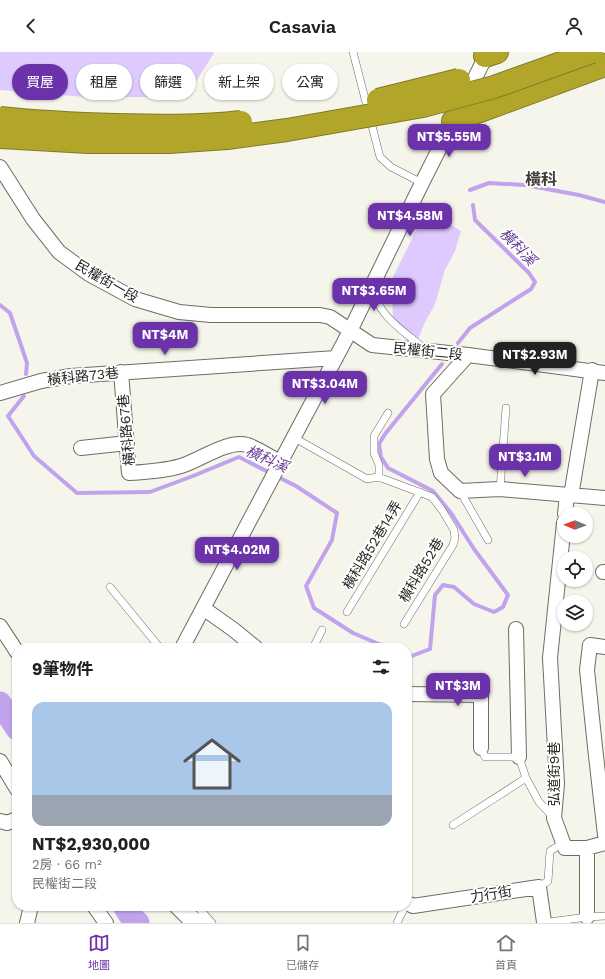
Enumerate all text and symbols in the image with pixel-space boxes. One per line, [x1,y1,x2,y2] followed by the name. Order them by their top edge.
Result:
[20,15,42,37] icon: back
[563,15,585,37] icon: person
[269,16,336,37] text: Casavia
[12,64,68,100] chip: 買屋
[76,64,132,100] chip: 租屋
[140,64,196,100] chip: 篩選
[204,64,274,100] chip: 新上架
[282,64,338,100] chip: 公寓
[408,124,490,158] pin: NT$5.55M
[417,129,481,144] text: NT$5.55M
[525,170,557,189] district label: 橫科
[369,203,451,237] pin: NT$4.58M
[377,208,443,223] text: NT$4.58M
[496,225,541,271] water label: 橫科溪
[73,257,141,305] street label: 民權街一段
[333,278,415,312] pin: NT$3.65M
[341,283,407,298] text: NT$3.65M
[137,322,193,356] pin: NT$4M
[142,327,188,342] text: NT$4M
[392,339,464,363] street label: 民權街二段
[494,342,576,376] pin: NT$2.93M
[502,347,568,362] text: NT$2.93M
[46,364,120,388] street label: 橫科路73巷
[284,371,366,405] pin: NT$3.04M
[292,376,358,391] text: NT$3.04M
[115,393,137,467] street label: 橫科路67巷
[243,442,293,477] water label: 橫科溪
[488,444,562,478] pin: NT$3.1M
[498,449,552,464] text: NT$3.1M
[339,498,405,592] street label: 橫科路52巷14弄
[557,507,593,543] north arrow
[557,507,593,631] map controls
[396,535,446,605] street label: 橫科路52巷
[196,537,278,571] pin: NT$4.02M
[204,542,270,557] text: NT$4.02M
[557,551,593,587] button: locate
[557,595,593,631] button: layers
[370,656,392,678] icon: filters
[32,659,93,679] text: 9筆物件
[430,673,486,707] pin: NT$3M
[435,678,481,693] text: NT$3M
[176,728,248,800] icon: home
[546,742,562,806] street label: 弘道街9巷
[32,834,150,854] text: NT$2,930,000
[32,857,102,872] text: 2房 · 66 m²
[32,876,97,891] text: 民權街二段
[469,883,513,905] street label: 力行街
[88,932,110,972] tab: 地圖
[286,932,319,972] tab: 已儲存
[495,932,517,972] tab: 首頁

